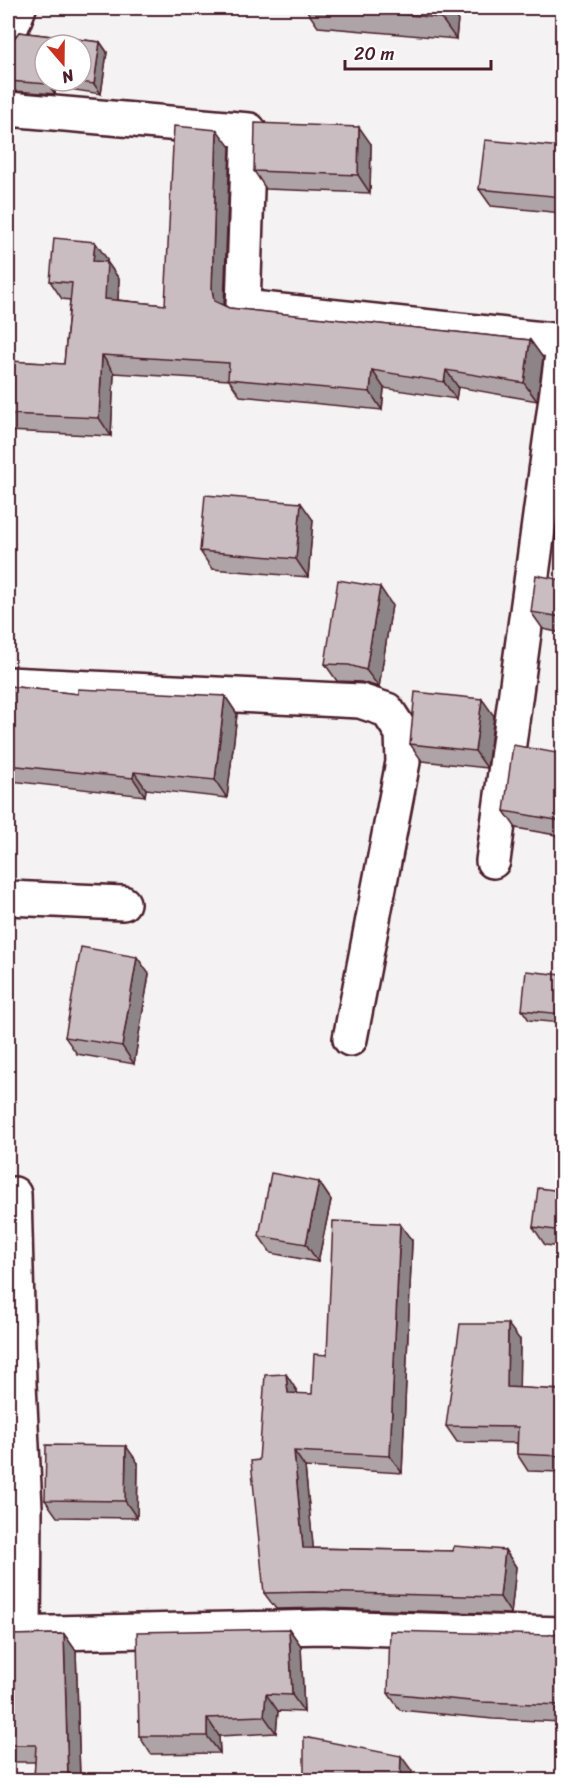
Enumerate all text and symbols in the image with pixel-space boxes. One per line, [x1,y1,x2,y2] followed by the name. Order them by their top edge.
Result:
[33,33,93,93] north arrow
[345,33,490,71] scale bar
[354,38,394,70] text: 20 m
[57,61,79,92] text: N

